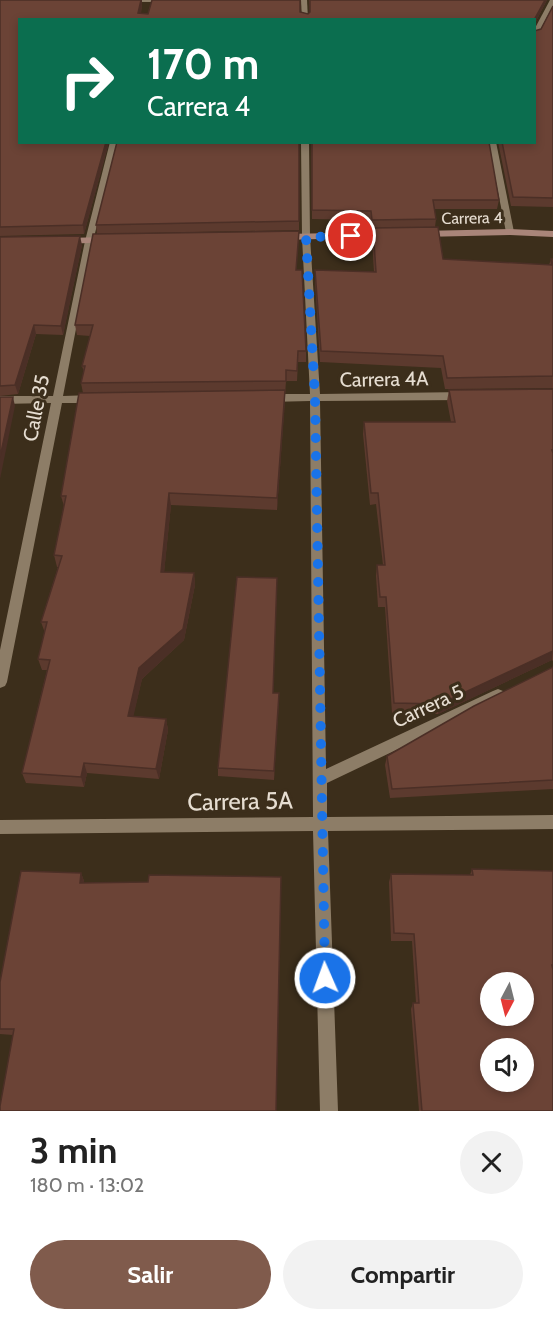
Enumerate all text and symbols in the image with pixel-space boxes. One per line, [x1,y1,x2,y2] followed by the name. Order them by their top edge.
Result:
[147,38,259,90] text: 170 m
[48,42,126,120] icon: right
[147,90,250,123] text: Carrera 4
[441,208,503,228] street label: Carrera 4
[325,210,376,261] pin
[334,219,367,252] icon: arrive
[339,366,429,392] street label: Carrera 4A
[18,373,54,443] street label: Calle 35
[389,679,467,733] street label: Carrera 5
[187,786,293,816] street label: Carrera 5A
[293,946,357,1010] position arrow
[480,972,534,1026] north arrow
[480,972,534,1092] map controls
[480,1038,534,1092] button: sound
[30,1128,117,1172] text: 3 min
[460,1131,523,1194] button: close
[30,1173,144,1197] text: 180 m · 13:02
[30,1240,271,1309] button: Salir
[283,1240,523,1309] button: Compartir

